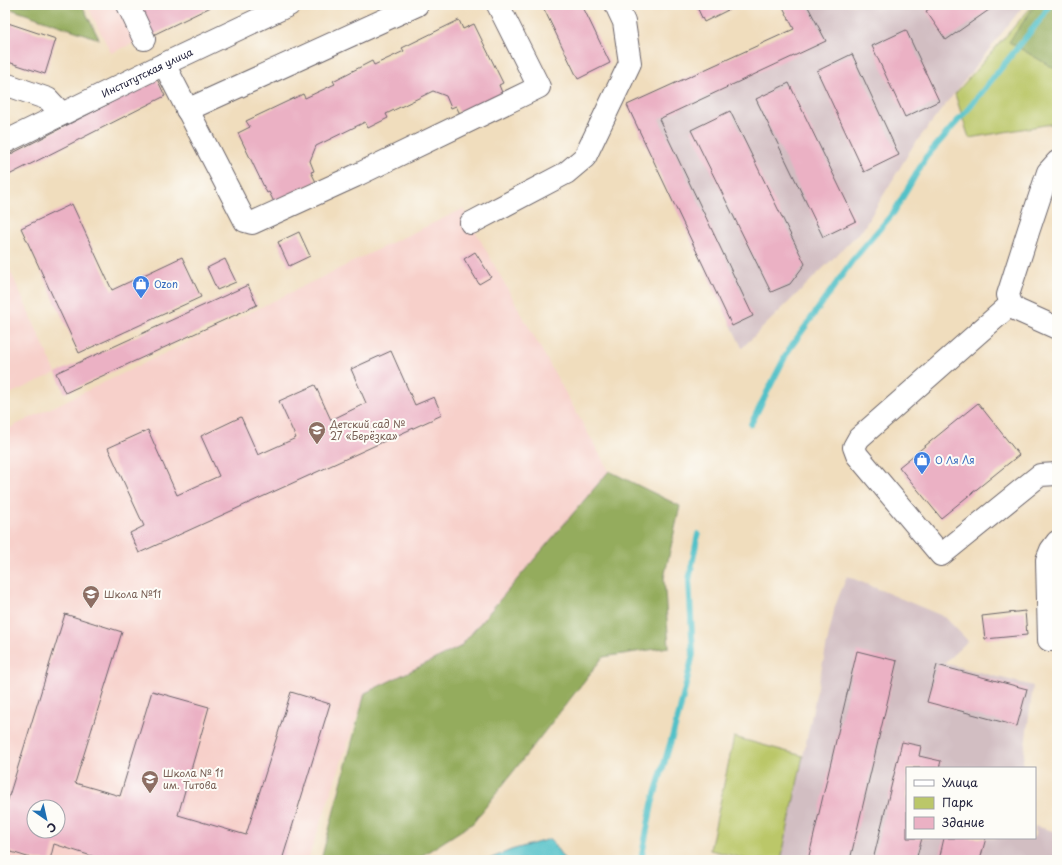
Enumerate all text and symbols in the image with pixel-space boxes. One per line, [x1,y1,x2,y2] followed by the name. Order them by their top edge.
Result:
[98,43,196,101] street label: Институтская улица
[131,274,151,299] shop icon: Ozon
[154,276,178,291] place label: Ozon
[329,416,405,443] place label: Детский сад № 27 «Берёзка»
[307,420,327,445] school or university icon: Детский сад № 27 «Берёзка»
[912,450,932,475] shop icon: О Ля Ля
[935,452,975,467] place label: О Ля Ля
[81,584,101,609] school or university icon: Школа №11
[104,586,161,601] place label: Школа №11
[163,765,224,792] place label: Школа № 11 им. Титова
[906,767,1036,839] legend
[140,769,160,794] school or university icon: Школа № 11 им. Титова
[942,773,978,791] text: Улица
[942,793,974,811] text: Парк
[26,799,66,839] north arrow
[942,813,984,831] text: Здание
[44,818,60,837] text: С

